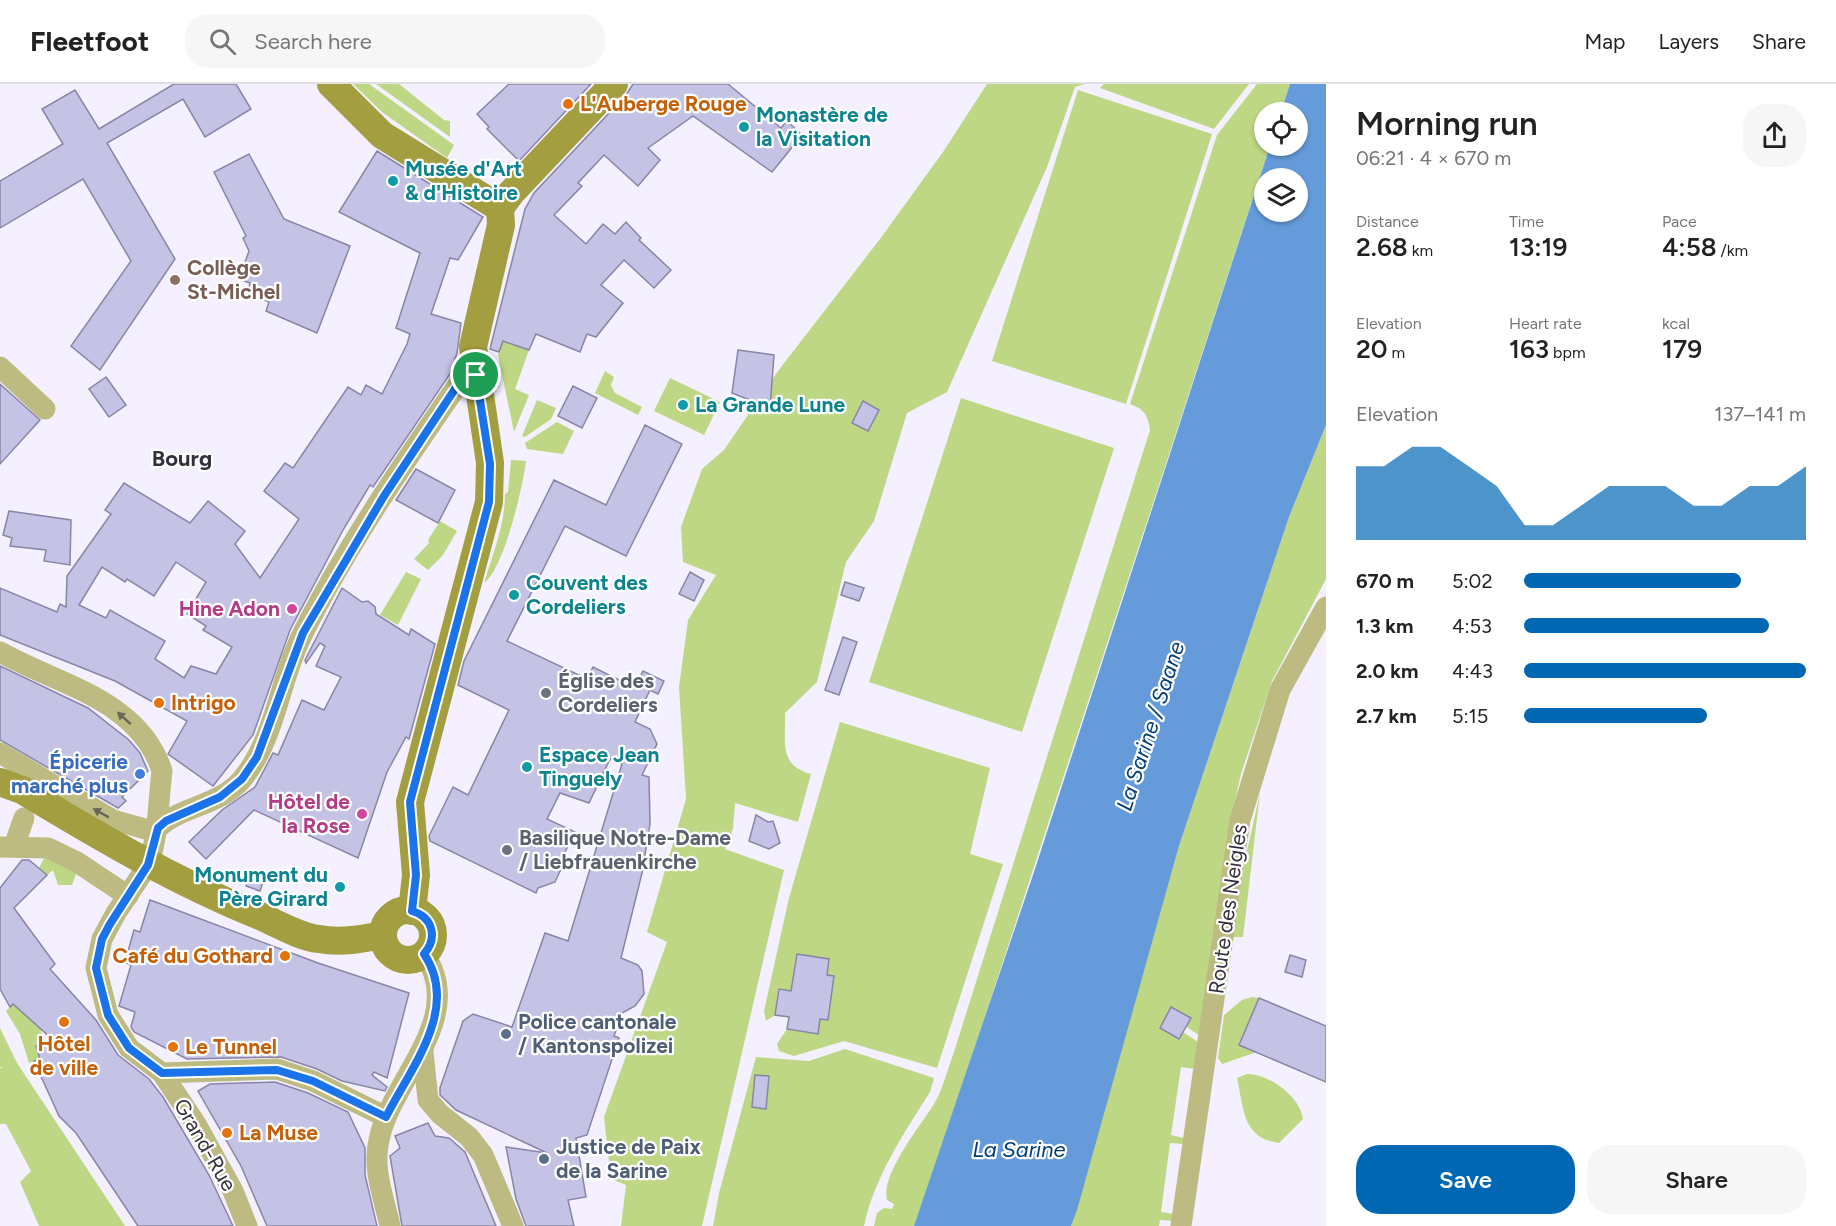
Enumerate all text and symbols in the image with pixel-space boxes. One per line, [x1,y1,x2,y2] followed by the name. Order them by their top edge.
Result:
[185,14,605,68] search box
[30,24,149,58] text: Fleetfoot
[206,25,239,58] icon: search
[254,28,372,55] text: Search here
[1585,29,1625,54] text: Map
[1658,29,1719,54] text: Layers
[1752,29,1806,54] text: Share
[580,91,747,116] place label: L'Auberge Rouge
[561,97,575,111] marker: L'Auberge Rouge
[756,102,888,151] place label: Monastère de la Visitation
[1254,102,1308,222] map controls
[1254,102,1308,156] button: locate
[1356,104,1538,143] text: Morning run
[1743,104,1806,167] button: share
[737,120,751,134] marker: Monastère de la Visitation
[1356,146,1511,170] text: 06:21 · 4 × 670 m
[405,156,522,205] place label: Musée d'Art & d'Histoire
[1254,168,1308,222] button: layers
[386,174,400,188] marker: Musée d'Art & d'Histoire
[1356,212,1419,231] text: Distance
[1509,212,1544,231] text: Time
[1662,212,1697,231] text: Pace
[1356,231,1408,263] text: 2.68
[1509,231,1567,263] text: 13:19
[1662,231,1717,263] text: 4:58
[1408,241,1433,260] text: km
[1717,241,1748,260] text: /km
[187,255,281,304] place label: Collège St-Michel
[168,273,182,287] marker: Collège St-Michel
[1356,314,1422,333] text: Elevation
[1509,314,1582,333] text: Heart rate
[1662,314,1690,333] text: kcal
[1356,333,1388,365] text: 20
[1509,333,1549,365] text: 163
[1662,333,1702,365] text: 179
[1388,343,1405,362] text: m
[1549,343,1586,362] text: bpm
[450,349,501,400] pin
[459,358,492,391] icon: arrive
[695,392,845,417] place label: La Grande Lune
[676,398,690,412] marker: La Grande Lune
[1356,402,1438,426] text: Elevation
[1714,402,1806,426] text: 137–141 m
[152,445,212,472] district label: Bourg
[1356,569,1414,593] text: 670 m
[1452,569,1493,593] text: 5:02
[526,570,648,619] place label: Couvent des Cordeliers
[507,588,521,602] marker: Couvent des Cordeliers
[179,596,280,621] place label: Hine Adon
[285,602,299,616] marker: Hine Adon
[1356,614,1413,638] text: 1.3 km
[1452,614,1492,638] text: 4:53
[1110,638,1191,814] water label: La Sarine / Saane
[1356,659,1418,683] text: 2.0 km
[1452,659,1493,683] text: 4:43
[558,668,658,717] place label: Église des Cordeliers
[539,686,553,700] marker: Église des Cordeliers
[171,690,236,715] place label: Intrigo
[152,696,166,710] marker: Intrigo
[1356,704,1417,728] text: 2.7 km
[1452,704,1488,728] text: 5:15
[118,711,132,725] one-way arrow
[539,742,659,791] place label: Espace Jean Tinguely
[11,749,128,798] place label: Épicerie marché plus
[520,760,534,774] marker: Espace Jean Tinguely
[133,767,147,781] marker: Épicerie marché plus
[268,789,350,838] place label: Hôtel de la Rose
[355,807,369,821] marker: Hôtel de la Rose
[93,809,110,819] one-way arrow
[1203,822,1252,995] street label: Route des Neigles
[519,825,731,874] place label: Basilique Notre-Dame / Liebfrauenkirche
[500,843,514,857] marker: Basilique Notre-Dame / Liebfrauenkirche
[194,862,328,911] place label: Monument du Père Girard
[333,880,347,894] marker: Monument du Père Girard
[113,943,273,968] place label: Café du Gothard
[278,949,292,963] marker: Café du Gothard
[518,1009,677,1058] place label: Police cantonale / Kantonspolizei
[57,1015,71,1029] marker: Hôtel de ville
[499,1027,513,1041] marker: Police cantonale / Kantonspolizei
[30,1031,98,1080] place label: Hôtel de ville
[185,1034,277,1059] place label: Le Tunnel
[166,1040,180,1054] marker: Le Tunnel
[169,1094,242,1196] street label: Grand-Rue
[239,1120,318,1145] place label: La Muse
[220,1126,234,1140] marker: La Muse
[556,1134,702,1183] place label: Justice de Paix de la Sarine
[972,1136,1066,1163] water label: La Sarine
[1356,1145,1575,1214] button: Save
[1587,1145,1806,1214] button: Share
[537,1152,551,1166] marker: Justice de Paix de la Sarine

